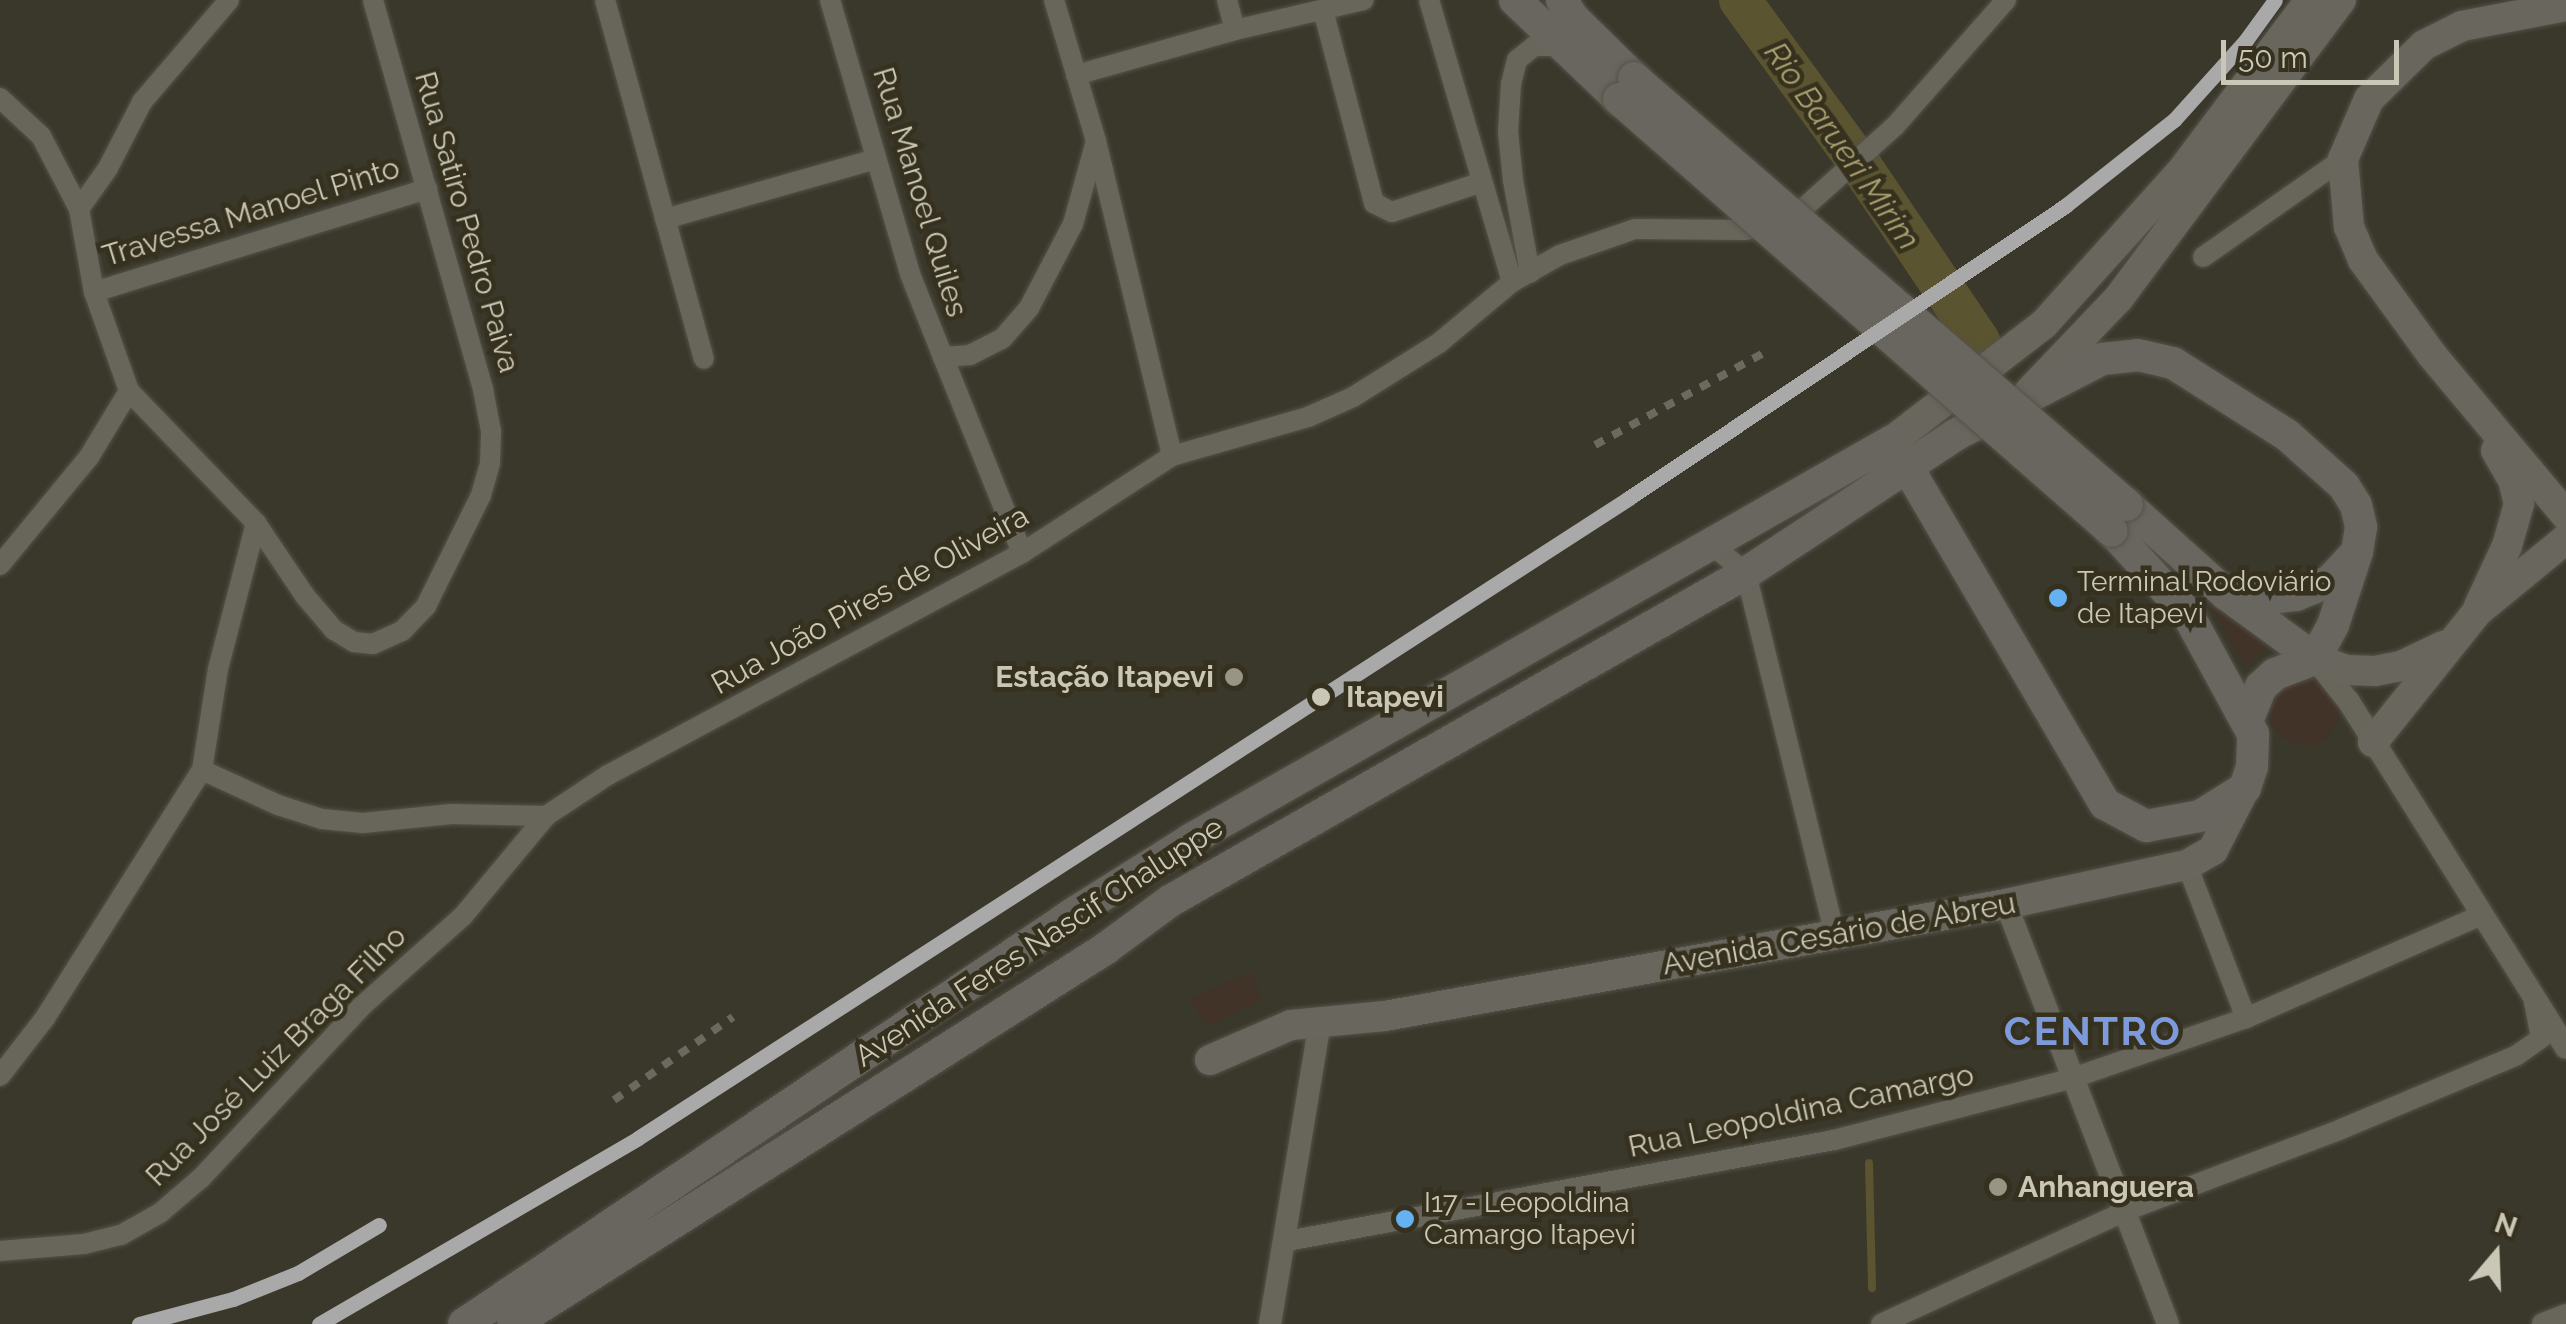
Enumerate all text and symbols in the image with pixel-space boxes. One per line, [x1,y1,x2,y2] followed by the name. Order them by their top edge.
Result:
[2226,20,2404,82] scale bar
[1756,35,1928,257] water label: Rio Barueri Mirim
[2238,40,2308,75] text: 50 m
[865,63,975,321] street label: Rua Manoel Quiles
[407,67,527,377] street label: Rua Satiro Pedro Paiva
[98,150,404,274] street label: Travessa Manoel Pinto
[705,498,1035,702] street label: Rua João Pires de Oliveira
[2077,565,2332,631] place label: Terminal Rodoviário de Itapevi
[2048,588,2068,608] marker: Terminal Rodoviário de Itapevi
[995,659,1214,695] place label: Estação Itapevi
[1223,666,1245,688] marker: Estação Itapevi
[1346,679,1444,715] place label: Itapevi
[1305,681,1337,713] marker: Itapevi
[848,809,1230,1075] street label: Avenida Feres Nascif Chaluppe
[1659,885,2019,983] street label: Avenida Cesário de Abreu
[138,918,414,1194] street label: Rua José Luiz Braga Filho
[2004,1007,2182,1055] district label: CENTRO
[1625,1057,1977,1165] street label: Rua Leopoldina Camargo
[2018,1169,2194,1205] place label: Anhanguera
[1987,1176,2009,1198] marker: Anhanguera
[1424,1186,1636,1252] place label: I17 - Leopoldina Camargo Itapevi
[2446,1204,2546,1304] north arrow
[2490,1206,2521,1244] text: N
[1395,1209,1415,1229] marker: I17 - Leopoldina Camargo Itapevi

